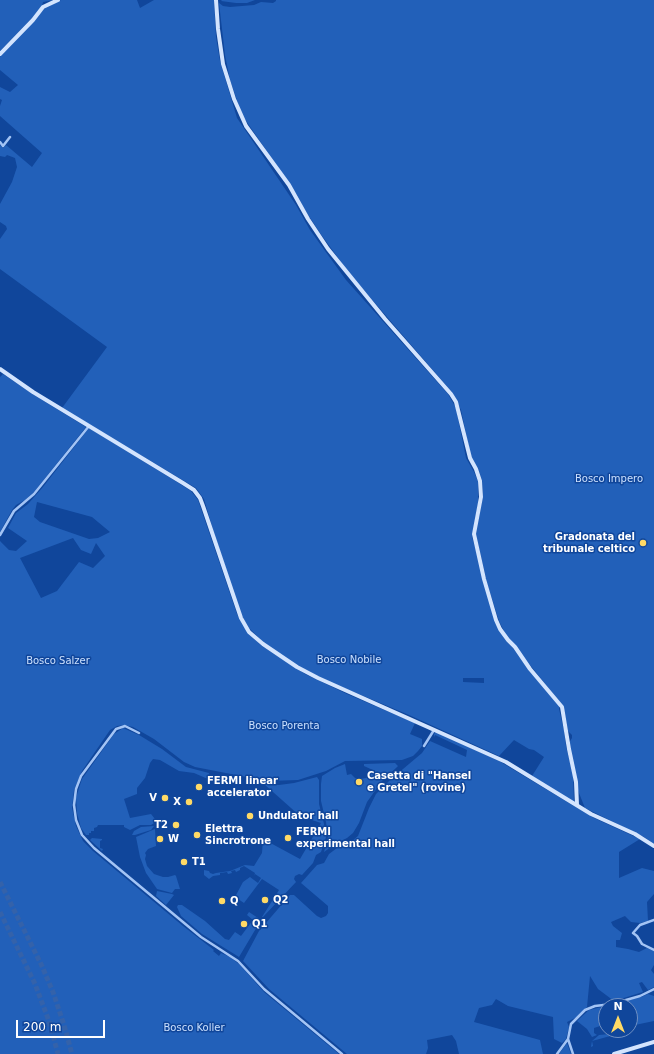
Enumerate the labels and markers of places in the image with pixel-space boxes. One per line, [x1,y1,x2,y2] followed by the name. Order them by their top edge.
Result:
[543,531,635,554] place label: Gradonata del tribunale celtico
[638,538,648,548] marker: Gradonata del tribunale celtico
[367,770,471,794] place label: Casetta di "Hansel e Gretel" (rovine)
[207,775,278,798] place label: FERMI linear accelerator
[354,777,364,787] marker: Casetta di "Hansel e Gretel" (rovine)
[194,782,204,792] marker: FERMI linear accelerator
[149,792,157,804] place label: V
[160,793,170,803] marker: V
[173,796,181,808] place label: X
[184,797,194,807] marker: X
[258,810,338,822] place label: Undulator hall
[245,811,255,821] marker: Undulator hall
[154,819,168,831] place label: T2
[171,820,181,830] marker: T2
[205,823,271,846] place label: Elettra Sincrotrone
[296,826,395,850] place label: FERMI experimental hall
[192,830,202,840] marker: Elettra Sincrotrone
[168,833,179,845] place label: W
[283,833,293,843] marker: FERMI experimental hall
[155,834,165,844] marker: W
[192,856,206,868] place label: T1
[179,857,189,867] marker: T1
[273,894,288,906] place label: Q2
[230,895,239,907] place label: Q
[260,895,270,905] marker: Q2
[217,896,227,906] marker: Q
[252,918,267,930] place label: Q1
[239,919,249,929] marker: Q1

